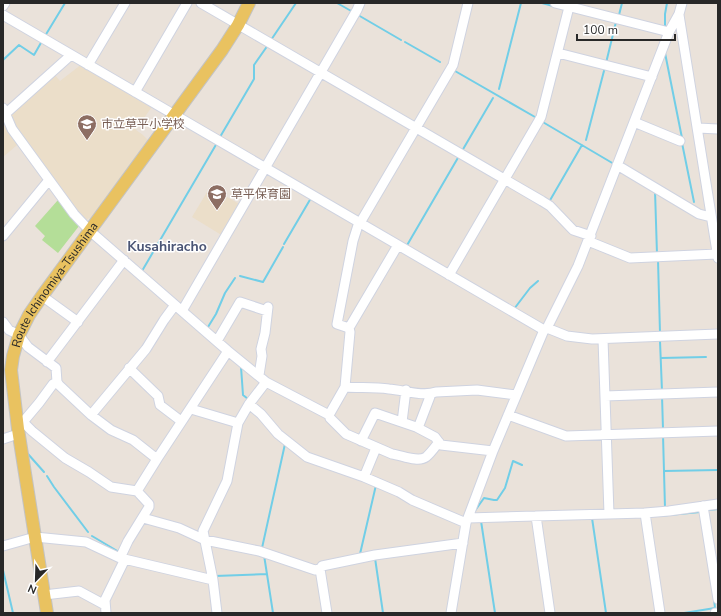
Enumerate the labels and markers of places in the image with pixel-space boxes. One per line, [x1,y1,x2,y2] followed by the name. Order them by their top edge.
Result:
[76,113,98,141] school or university icon: 市立草平小学校
[101,116,185,132] place label: 市立草平小学校
[206,183,228,211] school or university icon: 草平保育園
[231,186,291,202] place label: 草平保育園

